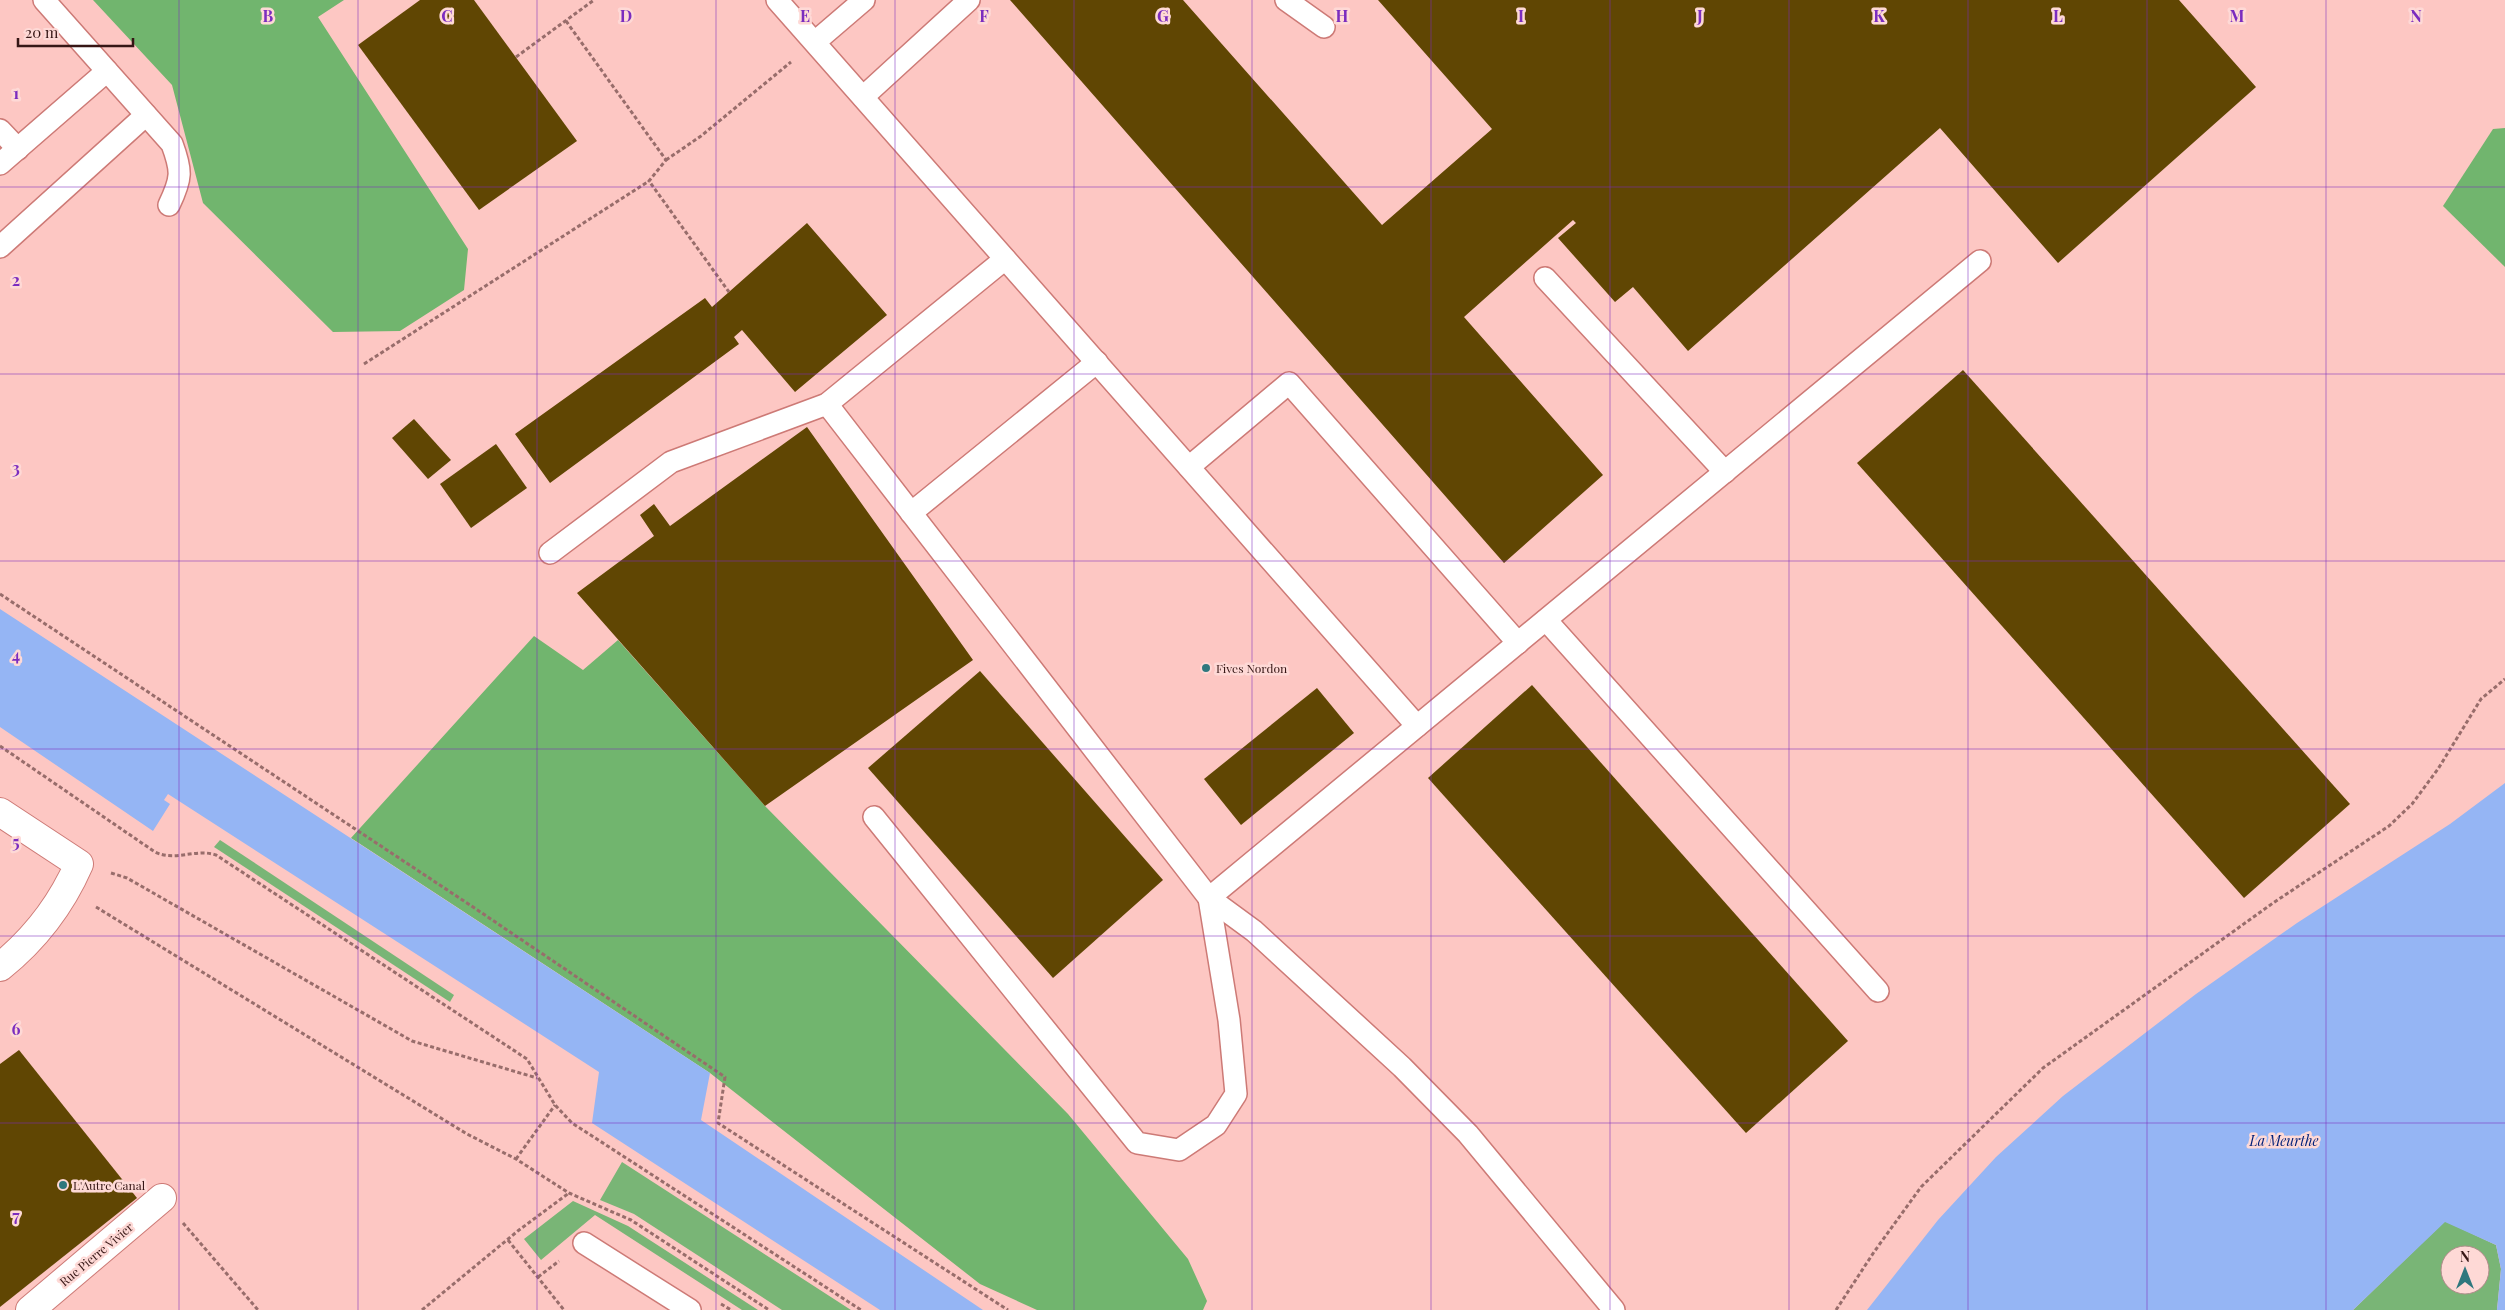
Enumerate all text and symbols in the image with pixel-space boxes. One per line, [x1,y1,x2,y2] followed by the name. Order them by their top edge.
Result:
[263,5,274,26] text: B
[441,5,453,26] text: C
[620,5,632,26] text: D
[800,5,810,26] text: E
[979,5,989,26] text: F
[1157,5,1169,26] text: G
[1336,5,1349,26] text: H
[1518,5,1524,26] text: I
[1696,5,1703,26] text: J
[1873,5,1885,26] text: K
[2053,5,2063,26] text: L
[2230,5,2245,26] text: M
[2410,5,2422,26] text: N
[18,15,132,47] scale bar
[25,22,59,42] text: 20 m
[13,82,19,103] text: 1
[12,269,20,290] text: 2
[12,457,20,478] text: 3
[12,644,20,665] text: 4
[1216,660,1287,676] place label: Fives Nordon
[1200,662,1212,674] marker: Fives Nordon
[12,831,20,852] text: 5
[12,1018,21,1039] text: 6
[2249,1131,2318,1150] water label: La Meurthe
[73,1177,146,1193] place label: L'Autre Canal
[57,1179,69,1191] marker: L'Autre Canal
[12,1205,20,1226] text: 7
[56,1218,137,1289] street label: Rue Pierre Vivier
[2440,1245,2490,1295] north arrow
[2460,1247,2470,1266] text: N

